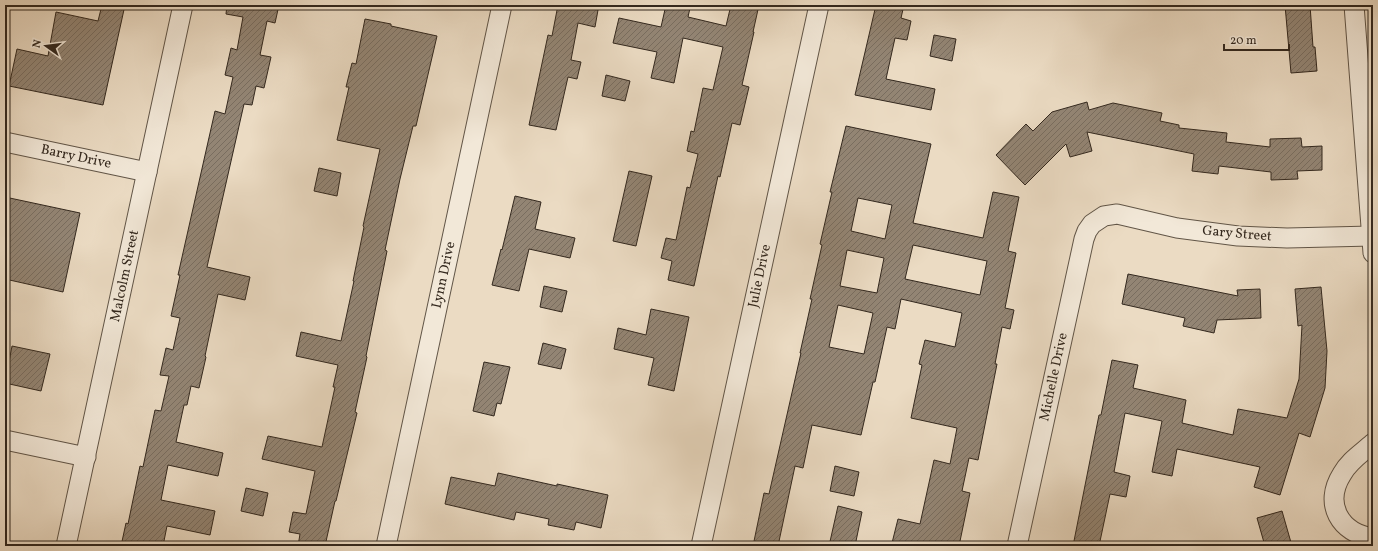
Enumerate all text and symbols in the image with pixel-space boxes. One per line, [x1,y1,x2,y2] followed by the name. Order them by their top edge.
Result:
[26,26,66,66] north arrow
[1224,26,1289,52] scale bar
[1230,33,1257,49] text: 20 m
[30,38,46,50] text: N
[39,140,113,174] street label: Barry Drive
[1201,221,1273,247] street label: Gary Street
[106,228,144,324] street label: Malcolm Street
[428,239,460,310] street label: Lynn Drive
[744,242,776,310] street label: Julie Drive
[1035,331,1073,423] street label: Michelle Drive

